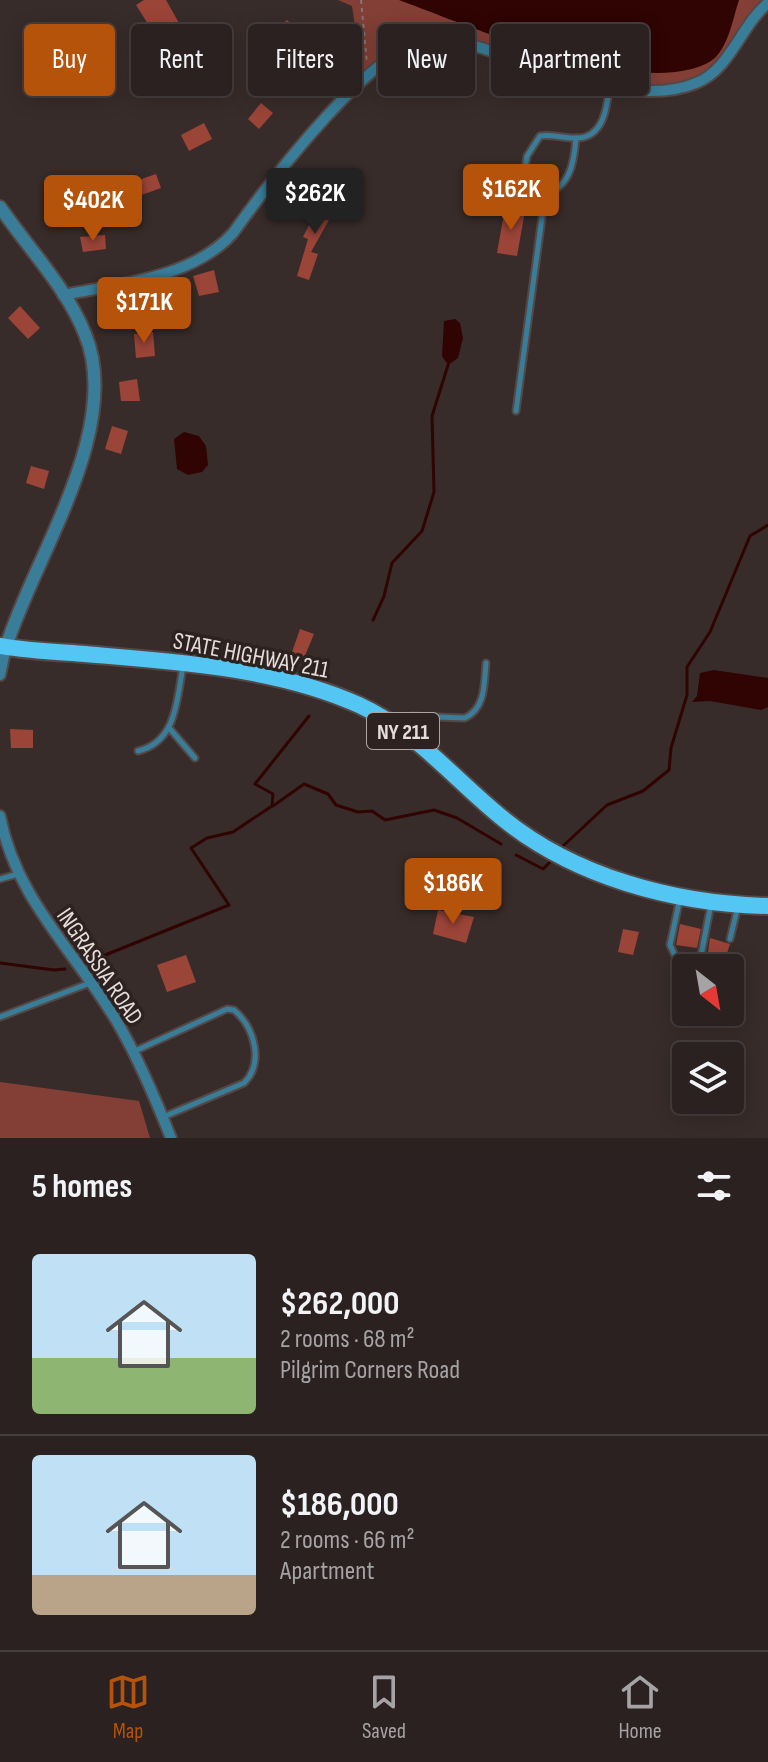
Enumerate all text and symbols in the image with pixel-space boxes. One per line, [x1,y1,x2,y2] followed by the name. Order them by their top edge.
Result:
[24,24,115,96] chip: Buy
[131,24,232,96] chip: Rent
[248,24,362,96] chip: Filters
[378,24,475,96] chip: New
[491,24,649,96] chip: Apartment
[455,164,567,232] pin: $162K
[259,168,371,236] pin: $262K
[481,174,541,205] text: $162K
[37,175,149,243] pin: $402K
[284,178,346,209] text: $262K
[62,185,124,216] text: $402K
[88,277,200,345] pin: $171K
[115,287,173,318] text: $171K
[171,626,332,685] street label: STATE HIGHWAY 211
[367,713,439,749] road number: NY 211
[397,858,509,926] pin: $186K
[423,868,483,899] text: $186K
[50,903,149,1030] street label: INGRASSIA ROAD
[672,954,744,1026] north arrow
[672,954,744,1114] map controls
[672,1042,744,1114] button: layers
[692,1164,736,1208] icon: filters
[32,1166,132,1207] text: 5 homes
[280,1283,400,1324] text: $262,000
[96,1286,192,1382] icon: home
[280,1324,415,1355] text: 2 rooms · 68 m²
[280,1355,460,1386] text: Pilgrim Corners Road
[280,1484,399,1525] text: $186,000
[96,1487,192,1583] icon: home
[280,1525,415,1556] text: 2 rooms · 66 m²
[280,1556,374,1587] text: Apartment
[106,1670,150,1745] tab: Map
[362,1670,406,1745] tab: Saved
[618,1670,662,1745] tab: Home

